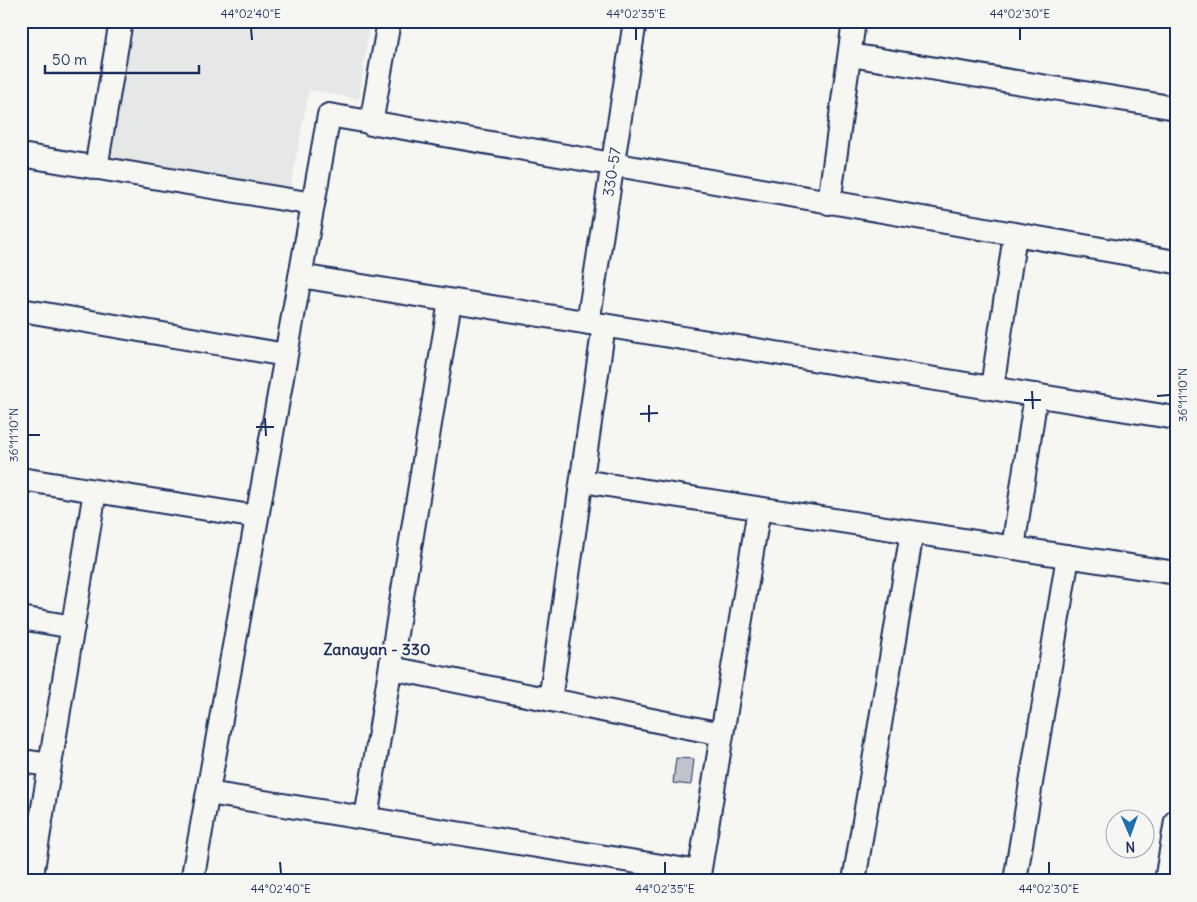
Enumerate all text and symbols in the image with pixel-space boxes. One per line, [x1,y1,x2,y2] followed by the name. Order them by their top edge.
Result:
[221,6,281,21] text: 44°02'40"E
[606,6,666,21] text: 44°02'35"E
[990,6,1050,21] text: 44°02'30"E
[45,42,199,74] scale bar
[52,50,87,69] text: 50 m
[598,146,625,198] street label: 330-57
[1175,368,1190,422] text: 36°11'10"N
[6,408,21,462] text: 36°11'10"N
[324,639,430,660] district label: Zanayan - 330
[1104,810,1154,860] north arrow
[1125,838,1136,856] text: N
[251,881,311,896] text: 44°02'40"E
[635,881,695,896] text: 44°02'35"E
[1019,881,1079,896] text: 44°02'30"E

